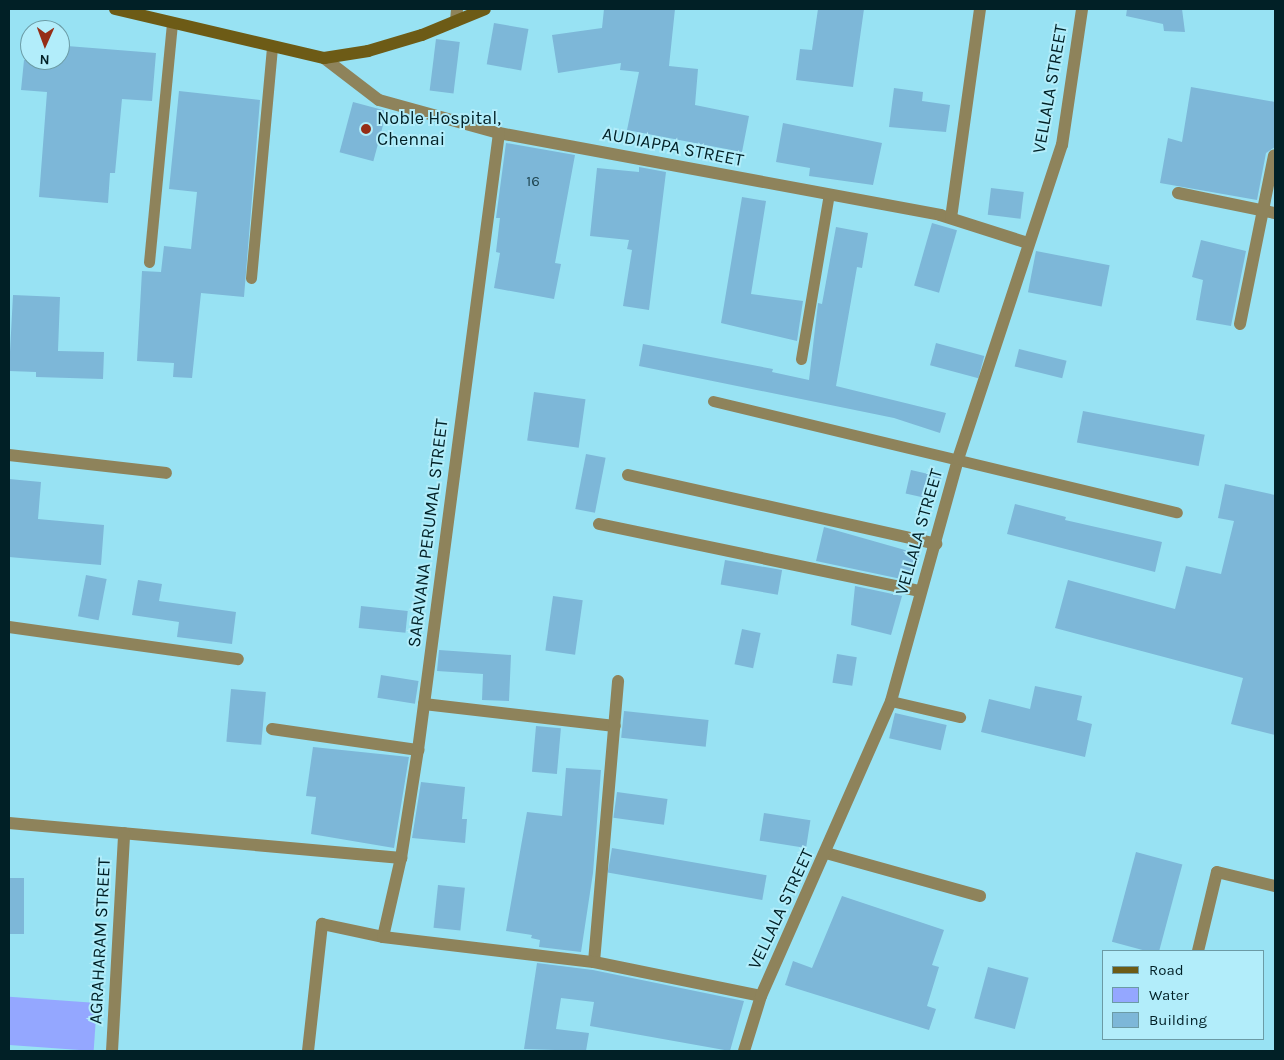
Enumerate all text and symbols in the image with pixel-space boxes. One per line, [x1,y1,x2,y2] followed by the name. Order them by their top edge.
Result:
[20,20,70,70] north arrow
[1028,23,1072,155] street label: VELLALA STREET
[39,51,50,68] text: N
[377,108,501,150] place label: Noble Hospital, Chennai
[359,122,373,136] marker: Noble Hospital, Chennai
[601,123,745,171] street label: AUDIAPPA STREET
[526,173,540,191] house number: 16
[403,417,453,649] street label: SARAVANA PERUMAL STREET
[891,466,947,598] street label: VELLALA STREET
[744,845,818,973] street label: VELLALA STREET
[85,857,115,1025] street label: AGRAHARAM STREET
[1102,950,1264,1040] legend
[1149,961,1184,979] text: Road
[1149,986,1189,1004] text: Water
[1149,1011,1207,1029] text: Building

